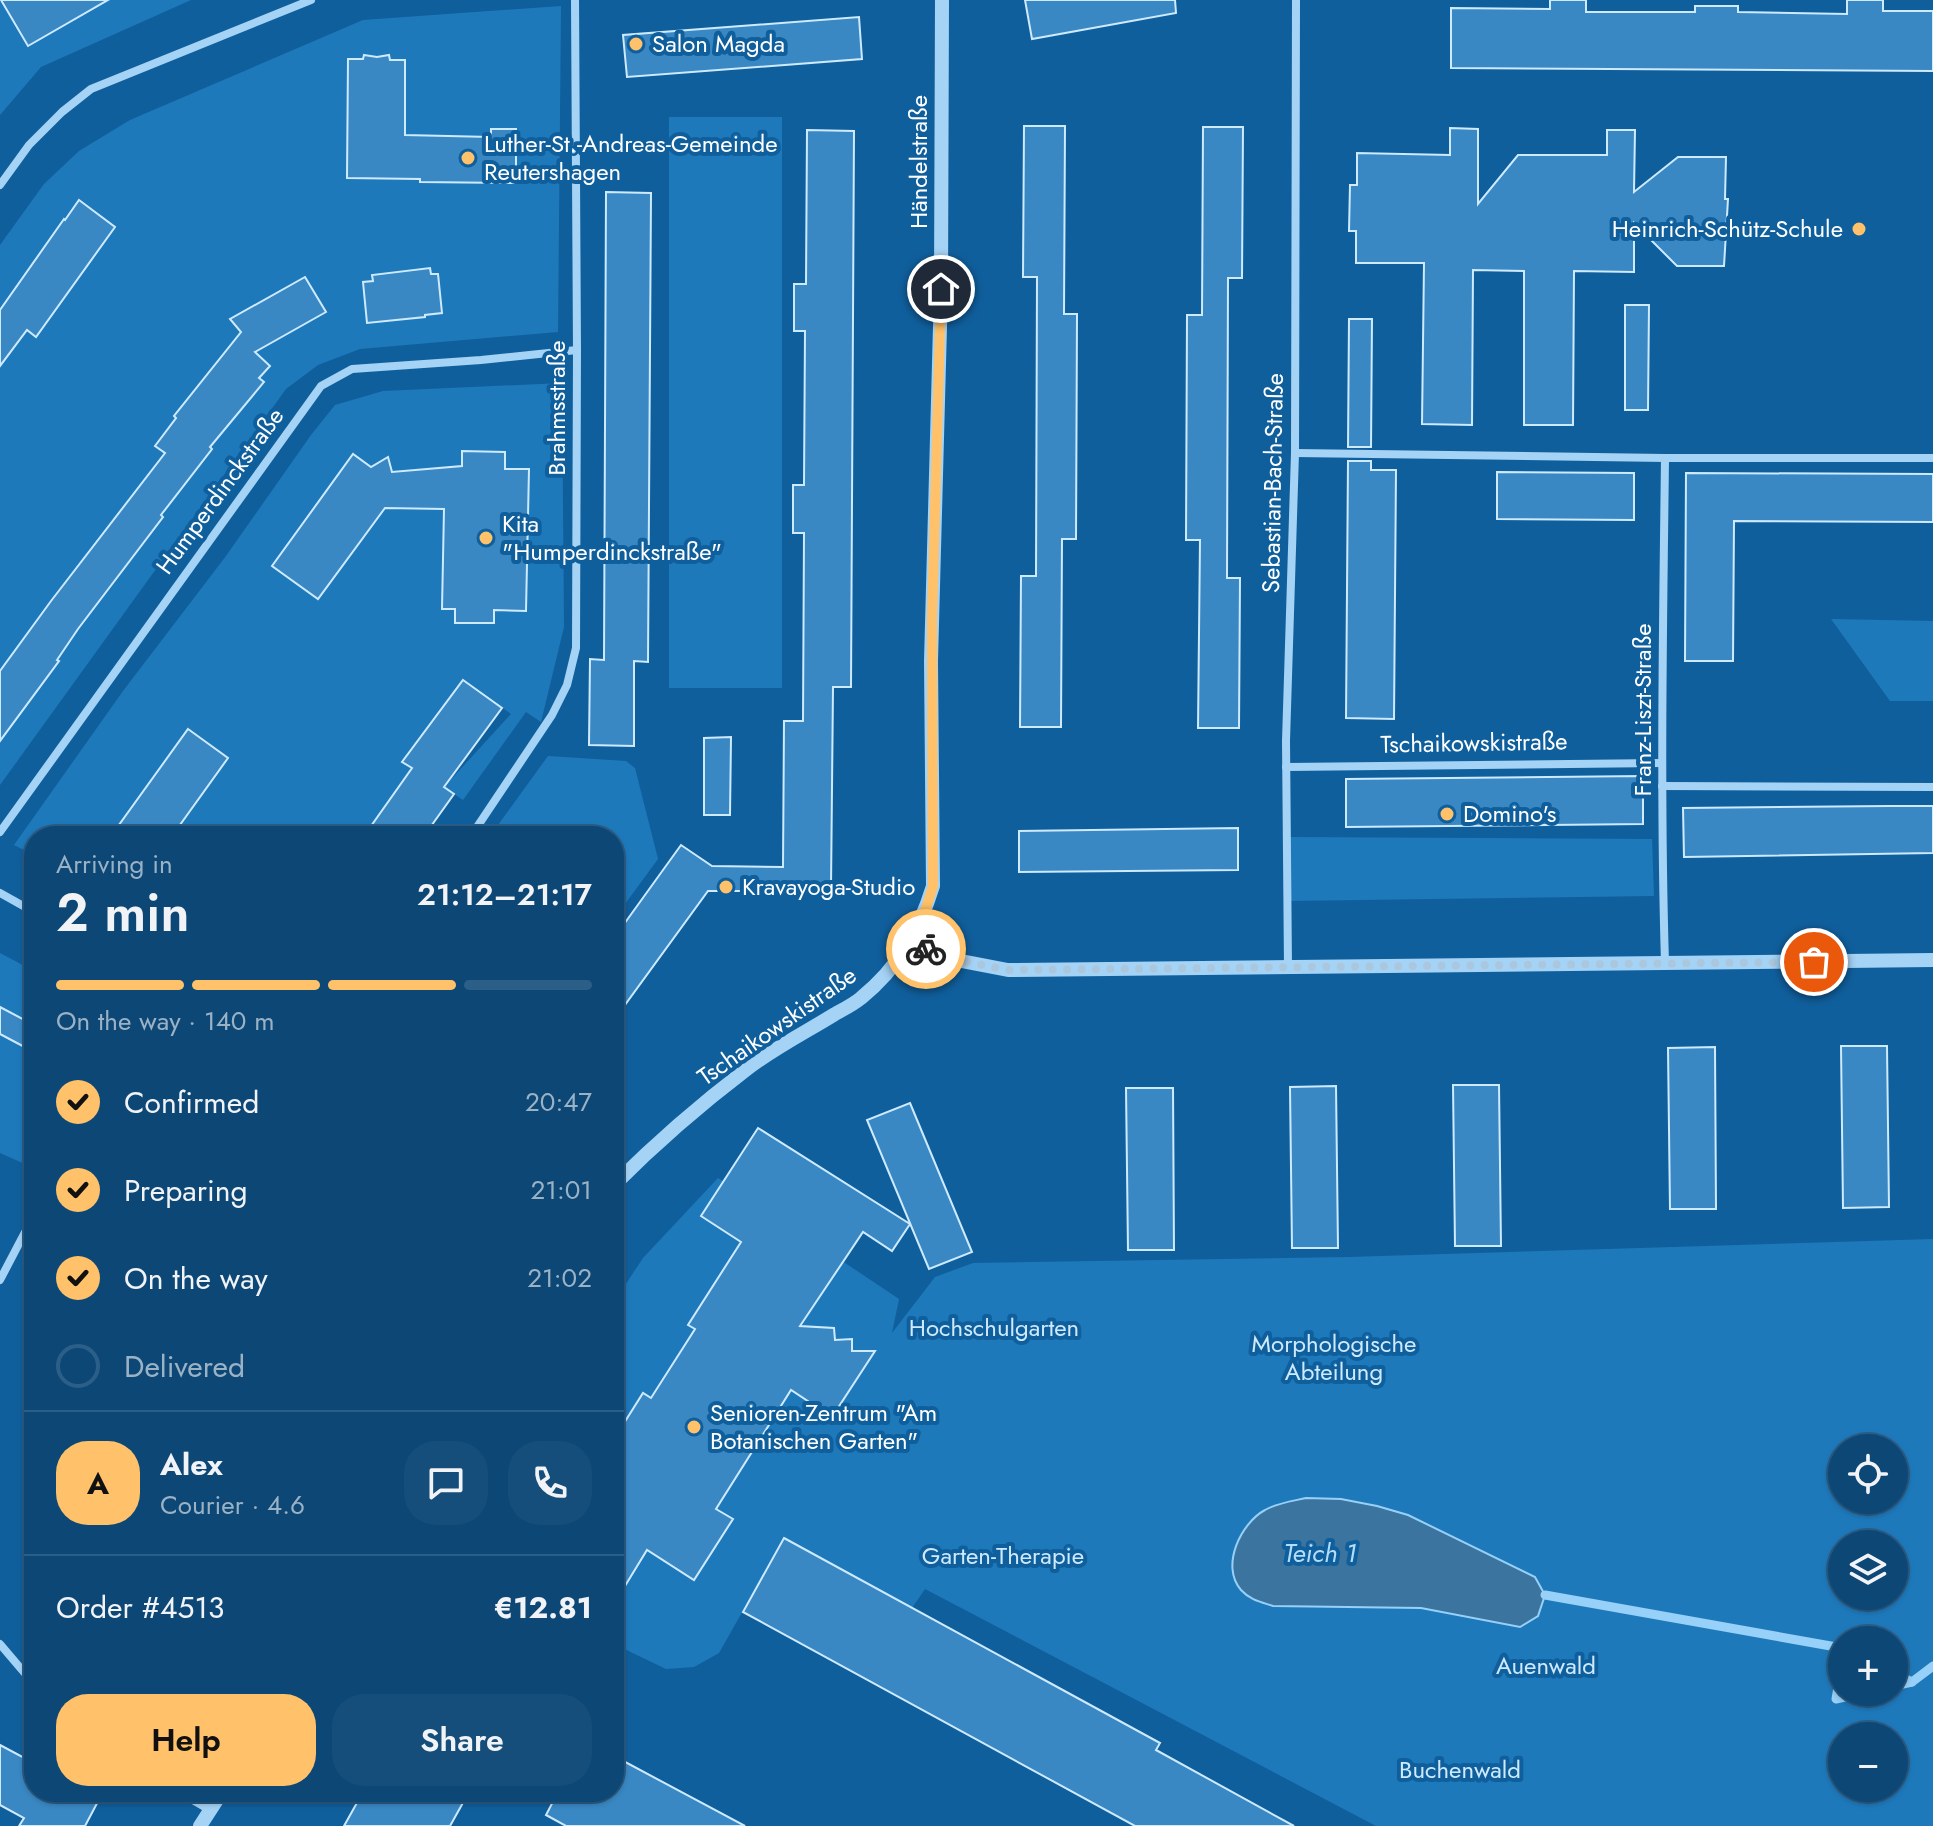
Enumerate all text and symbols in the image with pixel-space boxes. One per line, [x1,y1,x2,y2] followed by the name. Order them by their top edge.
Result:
[652,26,785,61] place label: Salon Magda
[627,35,645,53] marker: Salon Magda
[901,95,936,229] street label: Händelstraße
[484,126,778,189] place label: Luther-St.-Andreas-Gemeinde Reutershagen
[459,149,477,167] marker: Luther-St.-Andreas-Gemeinde Reutershagen
[1612,211,1843,246] place label: Heinrich-Schütz-Schule
[1850,220,1868,238] marker: Heinrich-Schütz-Schule
[907,255,975,323] pin
[919,267,963,311] icon: home
[539,340,574,476] street label: Brahmsstraße
[1253,373,1292,593] street label: Sebastian-Bach-Straße
[147,400,292,581] street label: Humperdinckstraße
[502,506,722,569] place label: Kita "Humperdinckstraße"
[477,529,495,547] marker: Kita "Humperdinckstraße"
[1625,623,1660,797] street label: Franz-Liszt-Straße
[1380,723,1568,762] street label: Tschaikowskistraße
[1463,796,1556,831] place label: Domino's
[1438,805,1456,823] marker: Domino's
[56,845,173,883] text: Arriving in
[742,869,915,904] place label: Kravayoga-Studio
[417,873,592,916] text: 21:12–21:17
[56,875,189,951] text: 2 min
[717,878,735,896] marker: Kravayoga-Studio
[886,909,966,989] courier
[904,927,948,971] icon: bike
[1780,928,1848,996] pin
[1792,940,1836,984] icon: bag
[690,958,863,1094] street label: Tschaikowskistraße
[56,1002,275,1040] text: On the way · 140 m
[56,1080,100,1124] icon: check
[124,1081,259,1124] text: Confirmed
[525,1083,592,1121] text: 20:47
[56,1168,100,1212] icon: check
[124,1169,248,1212] text: Preparing
[530,1171,592,1209] text: 21:01
[56,1256,100,1300] icon: check
[124,1257,268,1300] text: On the way
[527,1259,592,1297] text: 21:02
[909,1310,1079,1345] park label: Hochschulgarten
[1252,1326,1416,1389] park label: Morphologische Abteilung
[124,1345,245,1388] text: Delivered
[710,1395,937,1458] place label: Senioren-Zentrum "Am Botanischen Garten"
[685,1418,703,1436] marker: Senioren-Zentrum "Am Botanischen Garten"
[1828,1434,1908,1802] map controls
[1828,1434,1908,1514] button: locate
[404,1441,488,1525] button: chat
[508,1441,592,1525] button: phone
[160,1443,223,1486] text: Alex
[87,1462,109,1505] text: A
[160,1486,305,1524] text: Courier · 4.6
[1828,1530,1908,1610] button: layers
[1283,1534,1357,1572] water label: Teich 1
[922,1538,1084,1573] park label: Garten-Therapie
[56,1586,224,1629] text: Order #4513
[494,1586,592,1629] text: €12.81
[1828,1626,1908,1706] button: +
[1496,1648,1596,1683] park label: Auenwald
[56,1694,316,1786] button: Help
[332,1694,592,1786] button: Share
[1828,1722,1908,1802] button: −
[1399,1752,1521,1787] park label: Buchenwald

